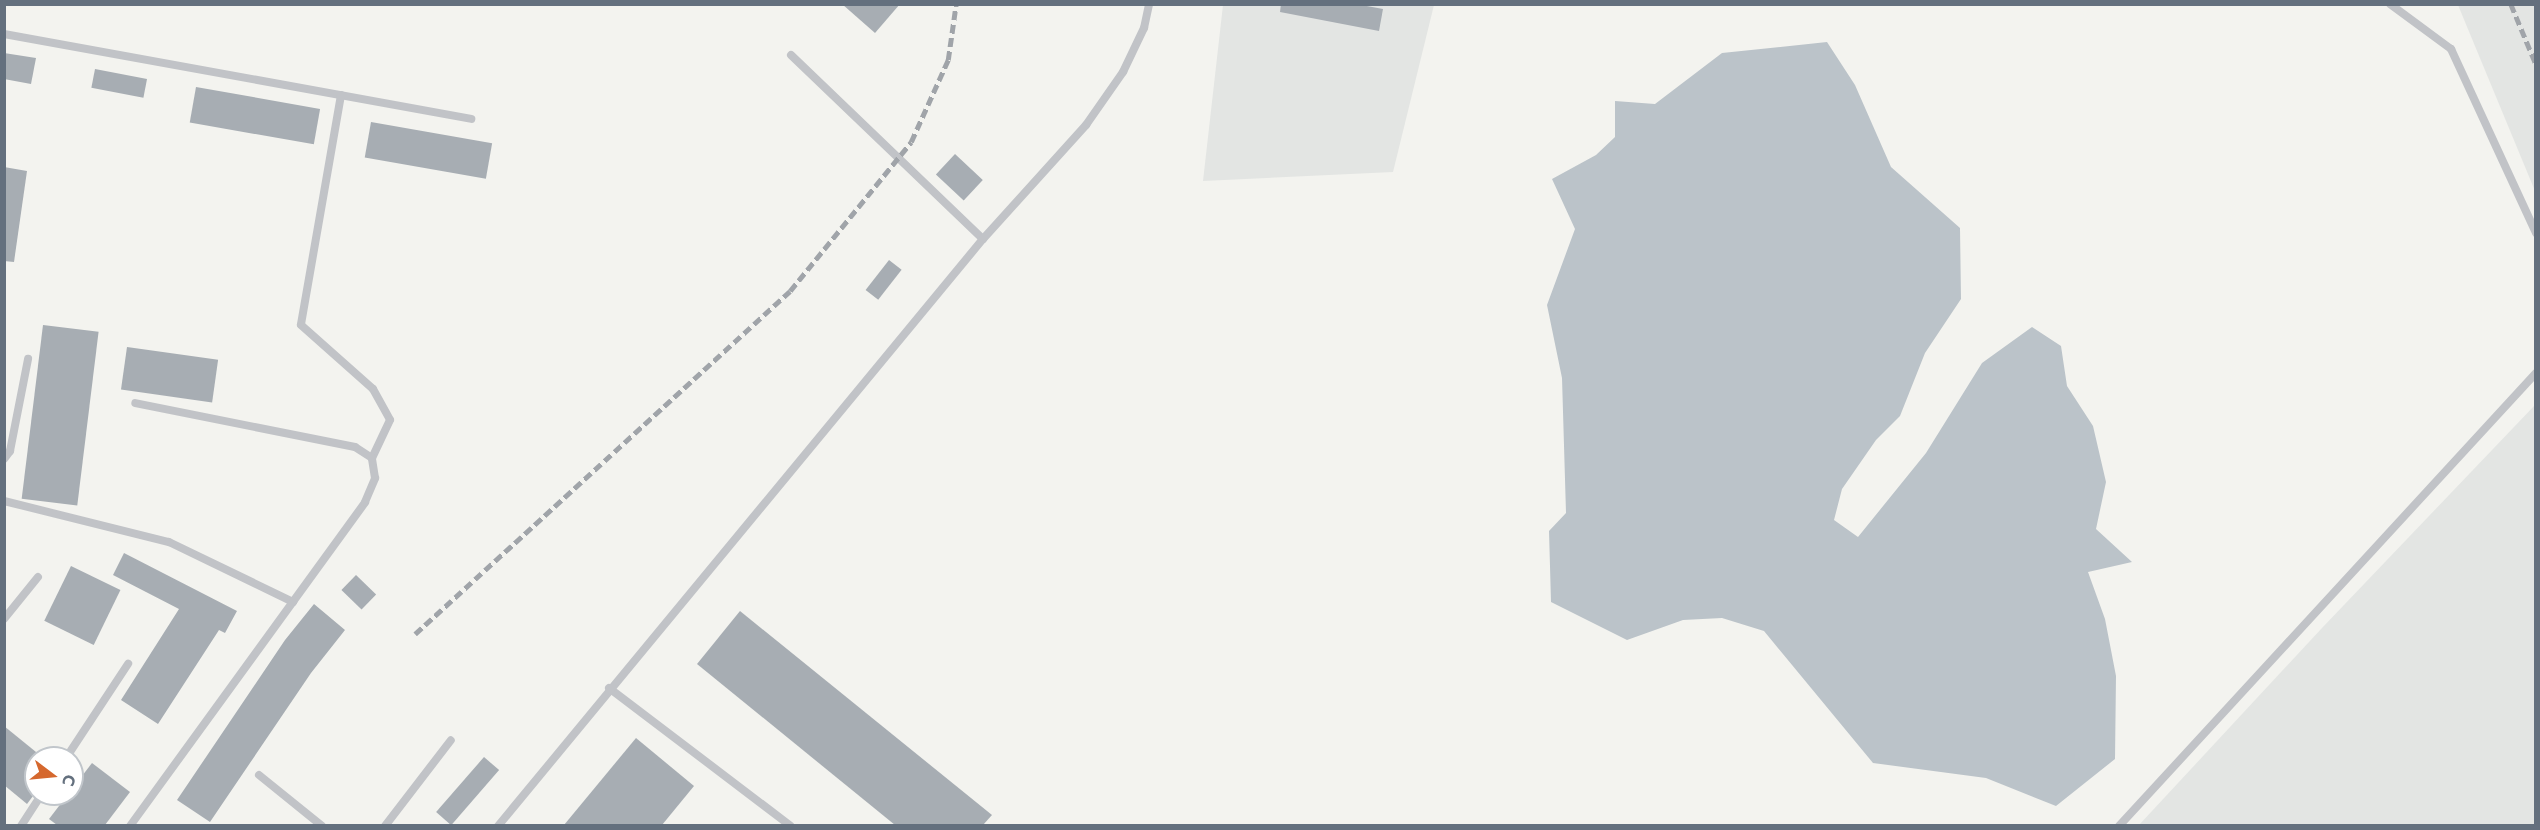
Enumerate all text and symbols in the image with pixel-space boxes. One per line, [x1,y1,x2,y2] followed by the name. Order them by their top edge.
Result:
[24,746,84,806] north arrow
[59,773,81,788] text: С

